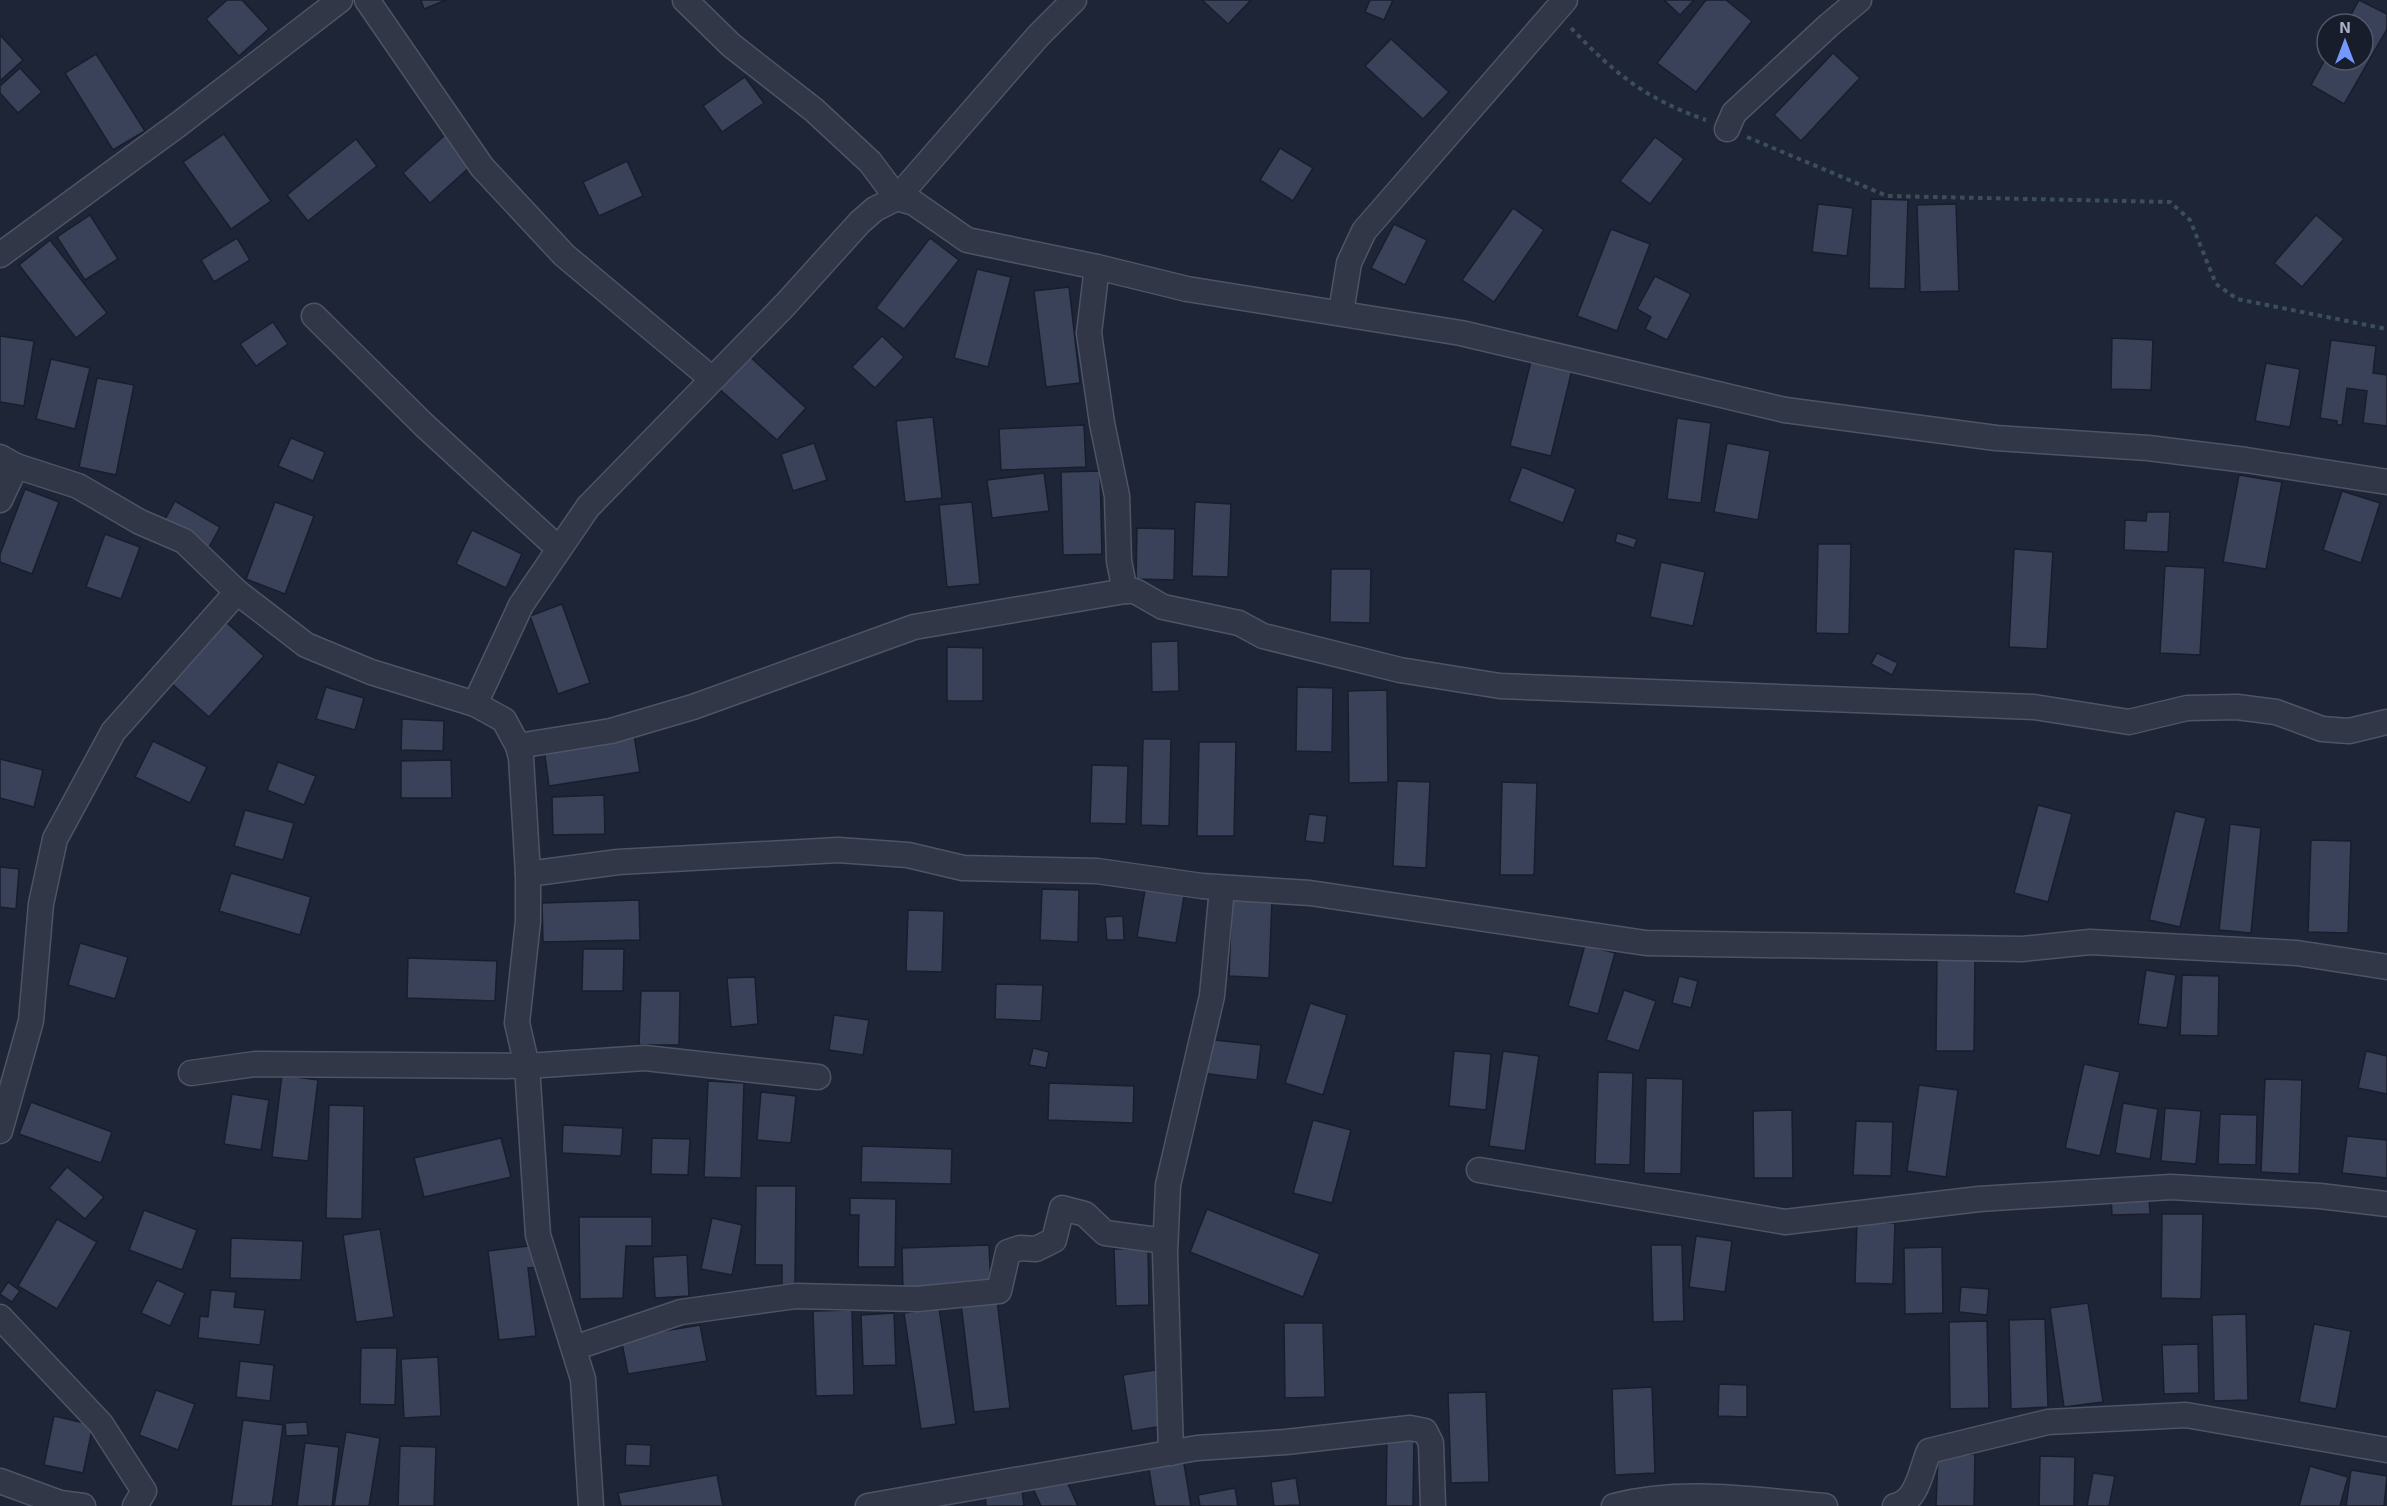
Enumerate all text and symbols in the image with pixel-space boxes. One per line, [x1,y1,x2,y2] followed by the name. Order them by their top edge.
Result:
[2315,12,2375,72] north arrow
[2339,17,2351,36] text: N

